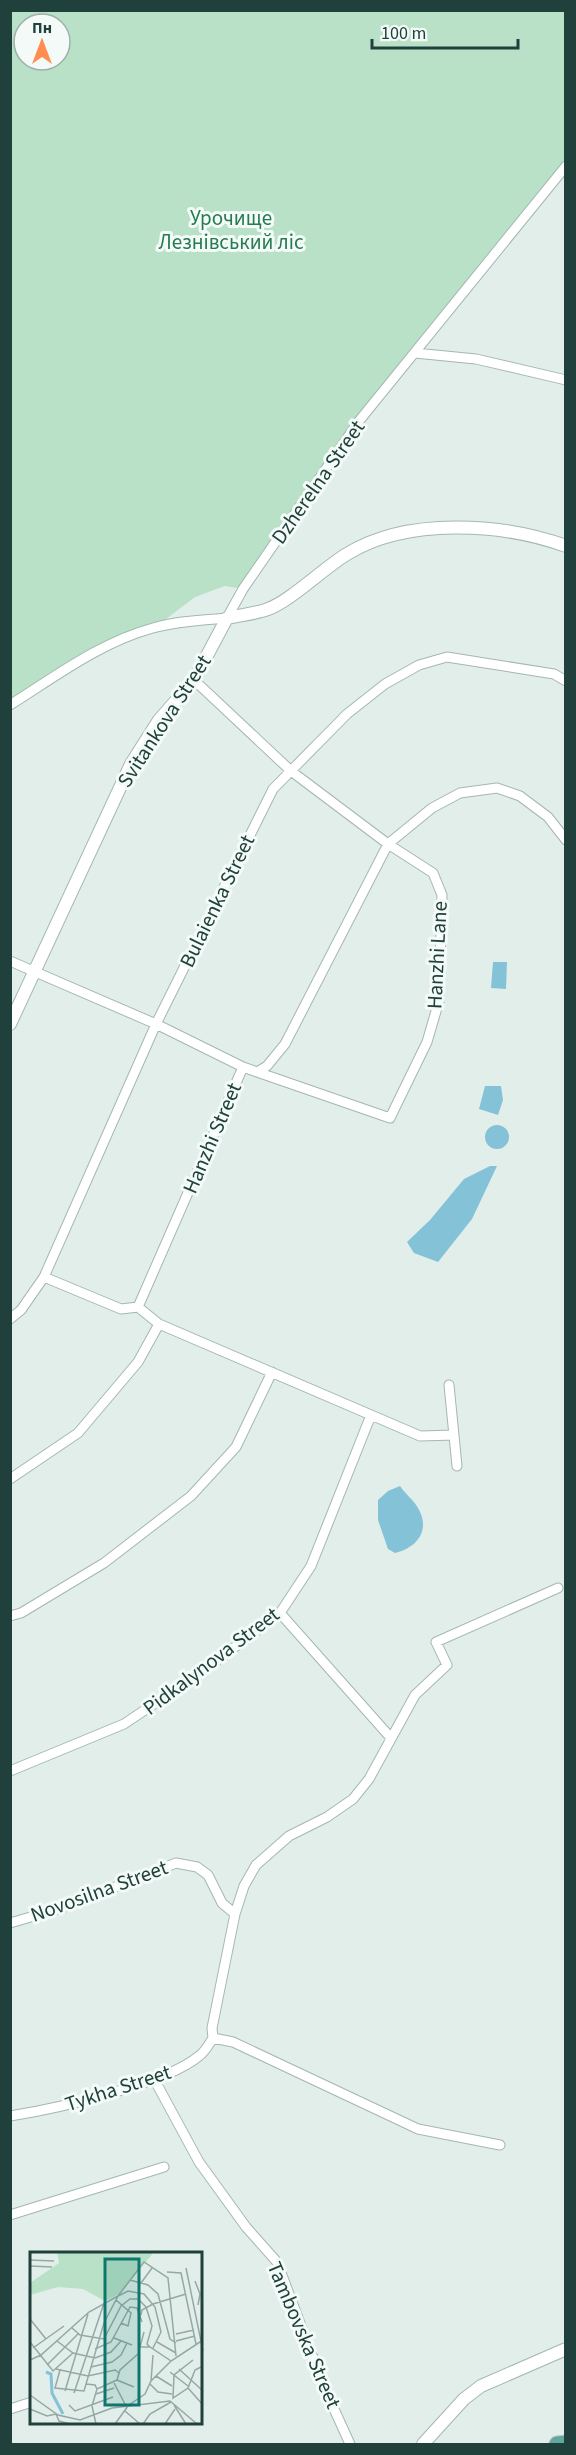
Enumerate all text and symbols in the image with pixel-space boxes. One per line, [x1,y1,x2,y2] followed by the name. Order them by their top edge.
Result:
[12,12,72,72] north arrow
[372,12,518,50] scale bar
[32,17,52,39] text: Пн
[381,21,426,46] text: 100 m
[159,203,304,257] park label: Урочище Лезнівський ліс
[264,414,372,550] street label: Dzherelna Street
[110,649,218,793] street label: Svitankova Street
[172,830,262,972] street label: Bulaienka Street
[419,900,455,1010] street label: Hanzhi Lane
[175,1078,249,1198] street label: Hanzhi Street
[136,1600,286,1722] street label: Pidkalynova Street
[26,1852,172,1930] street label: Novosilna Street
[61,2057,175,2119] street label: Tykha Street
[30,2252,202,2425] inset map
[260,2257,348,2413] street label: Tambovska Street

